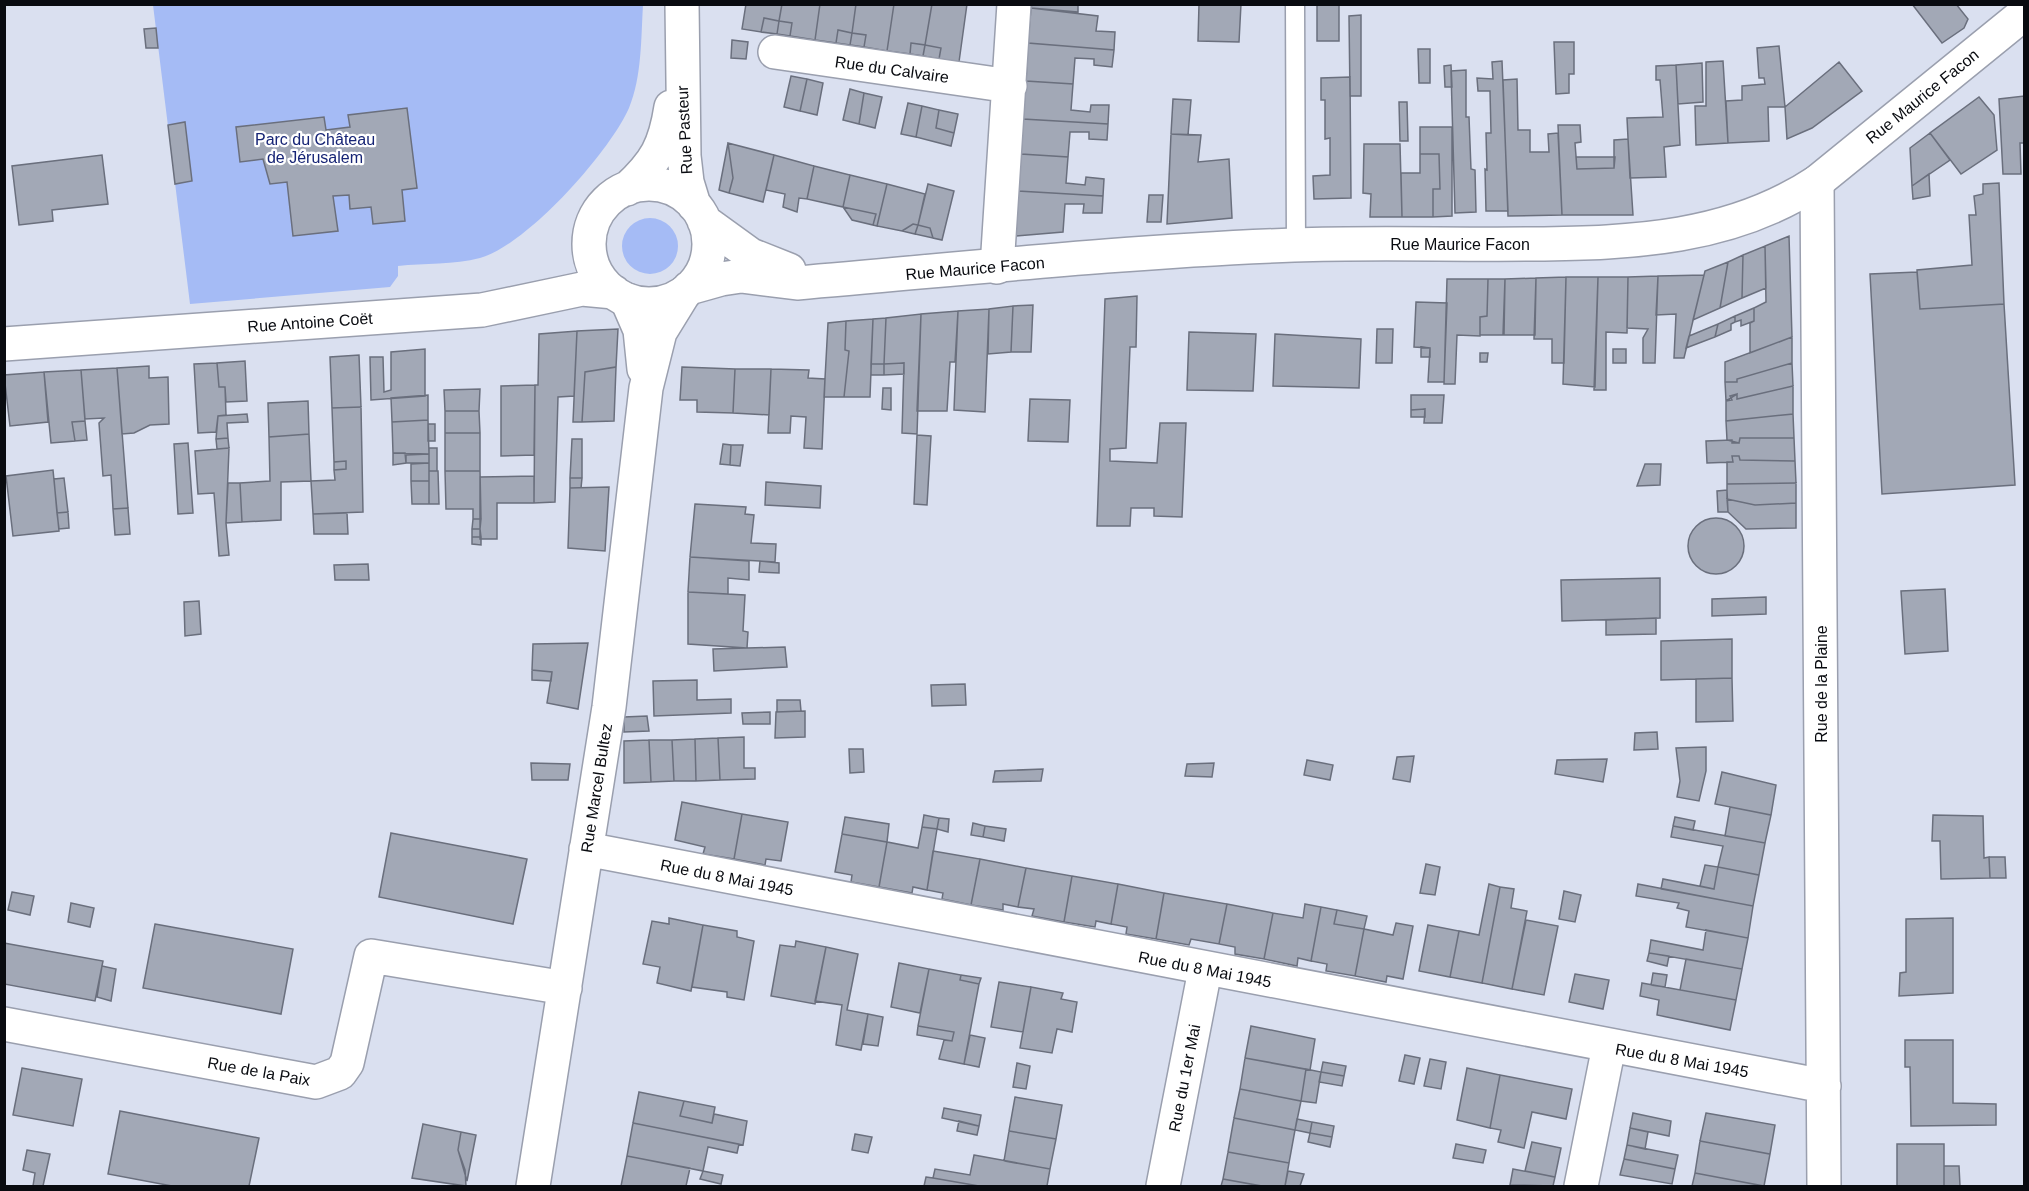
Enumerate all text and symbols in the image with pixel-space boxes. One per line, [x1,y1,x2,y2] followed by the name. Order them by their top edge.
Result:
[1863,46,1982,147] street label: Rue Maurice Facon
[834,53,950,86] street label: Rue du Calvaire
[674,84,695,175] street label: Rue Pasteur
[255,131,375,166] park label: Parc du Château de Jérusalem
[1390,236,1530,253] street label: Rue Maurice Facon
[905,254,1045,283] street label: Rue Maurice Facon
[247,310,374,335] street label: Rue Antoine Coët
[1813,625,1830,743] street label: Rue de la Plaine
[578,722,615,854] street label: Rue Marcel Bultez
[659,856,795,899] street label: Rue du 8 Mai 1945
[1137,948,1273,991] street label: Rue du 8 Mai 1945
[1166,1023,1203,1133] street label: Rue du 1er Mai
[1614,1040,1750,1081] street label: Rue du 8 Mai 1945
[206,1054,312,1089] street label: Rue de la Paix

